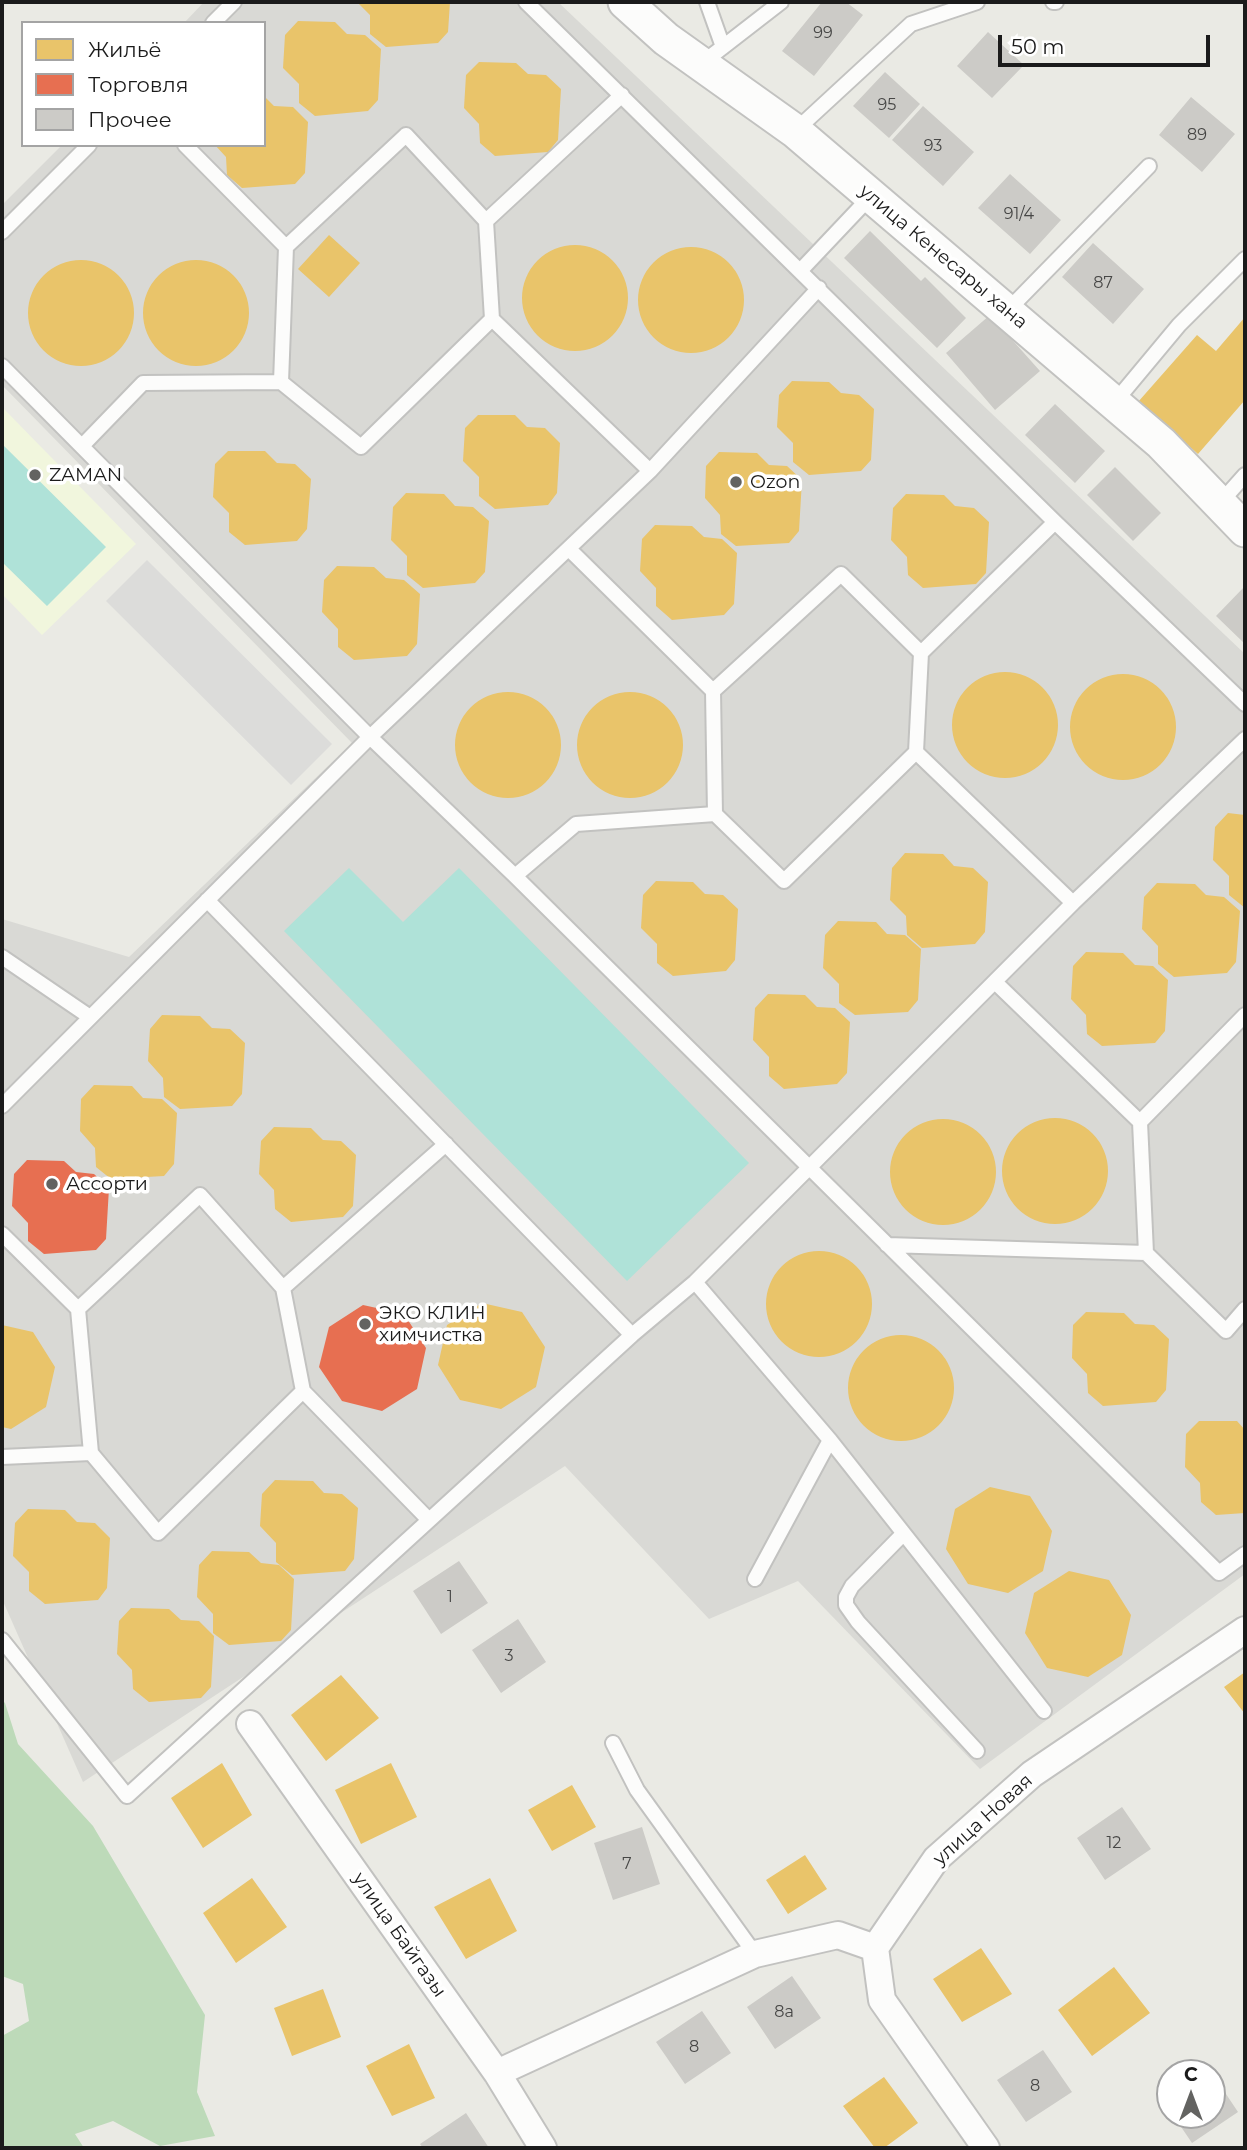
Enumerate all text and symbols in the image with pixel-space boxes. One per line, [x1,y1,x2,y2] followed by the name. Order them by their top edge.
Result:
[21,21,266,147] legend
[1002,21,1214,65] scale bar
[813,23,833,43] house number: 99
[1011,34,1065,59] text: 50 m
[88,37,162,62] text: Жильё
[88,72,189,97] text: Торговля
[878,95,896,115] house number: 95
[88,107,172,132] text: Прочее
[1187,125,1207,145] house number: 89
[924,136,942,156] house number: 93
[854,180,1032,334] street label: улица Кенесары хана
[1004,204,1034,224] house number: 91/4
[1093,273,1113,293] house number: 87
[49,464,122,486] place label: ZAMAN
[27,467,43,483] marker: ZAMAN
[750,471,800,493] place label: Ozon
[728,474,744,490] marker: Ozon
[66,1173,148,1195] place label: Ассорти
[44,1176,60,1192] marker: Ассорти
[379,1302,486,1346] place label: ЭКО КЛИН химчистка
[357,1316,373,1332] marker: ЭКО КЛИН химчистка
[447,1587,453,1607] house number: 1
[504,1646,514,1666] house number: 3
[929,1769,1037,1871] street label: улица Новая
[1107,1833,1121,1853] house number: 12
[622,1854,632,1874] house number: 7
[347,1868,451,2002] street label: улица Байгазы
[774,2002,794,2022] house number: 8а
[689,2037,699,2057] house number: 8
[1156,2059,1226,2129] north arrow
[1184,2063,1198,2086] text: С
[1030,2076,1040,2096] house number: 8

